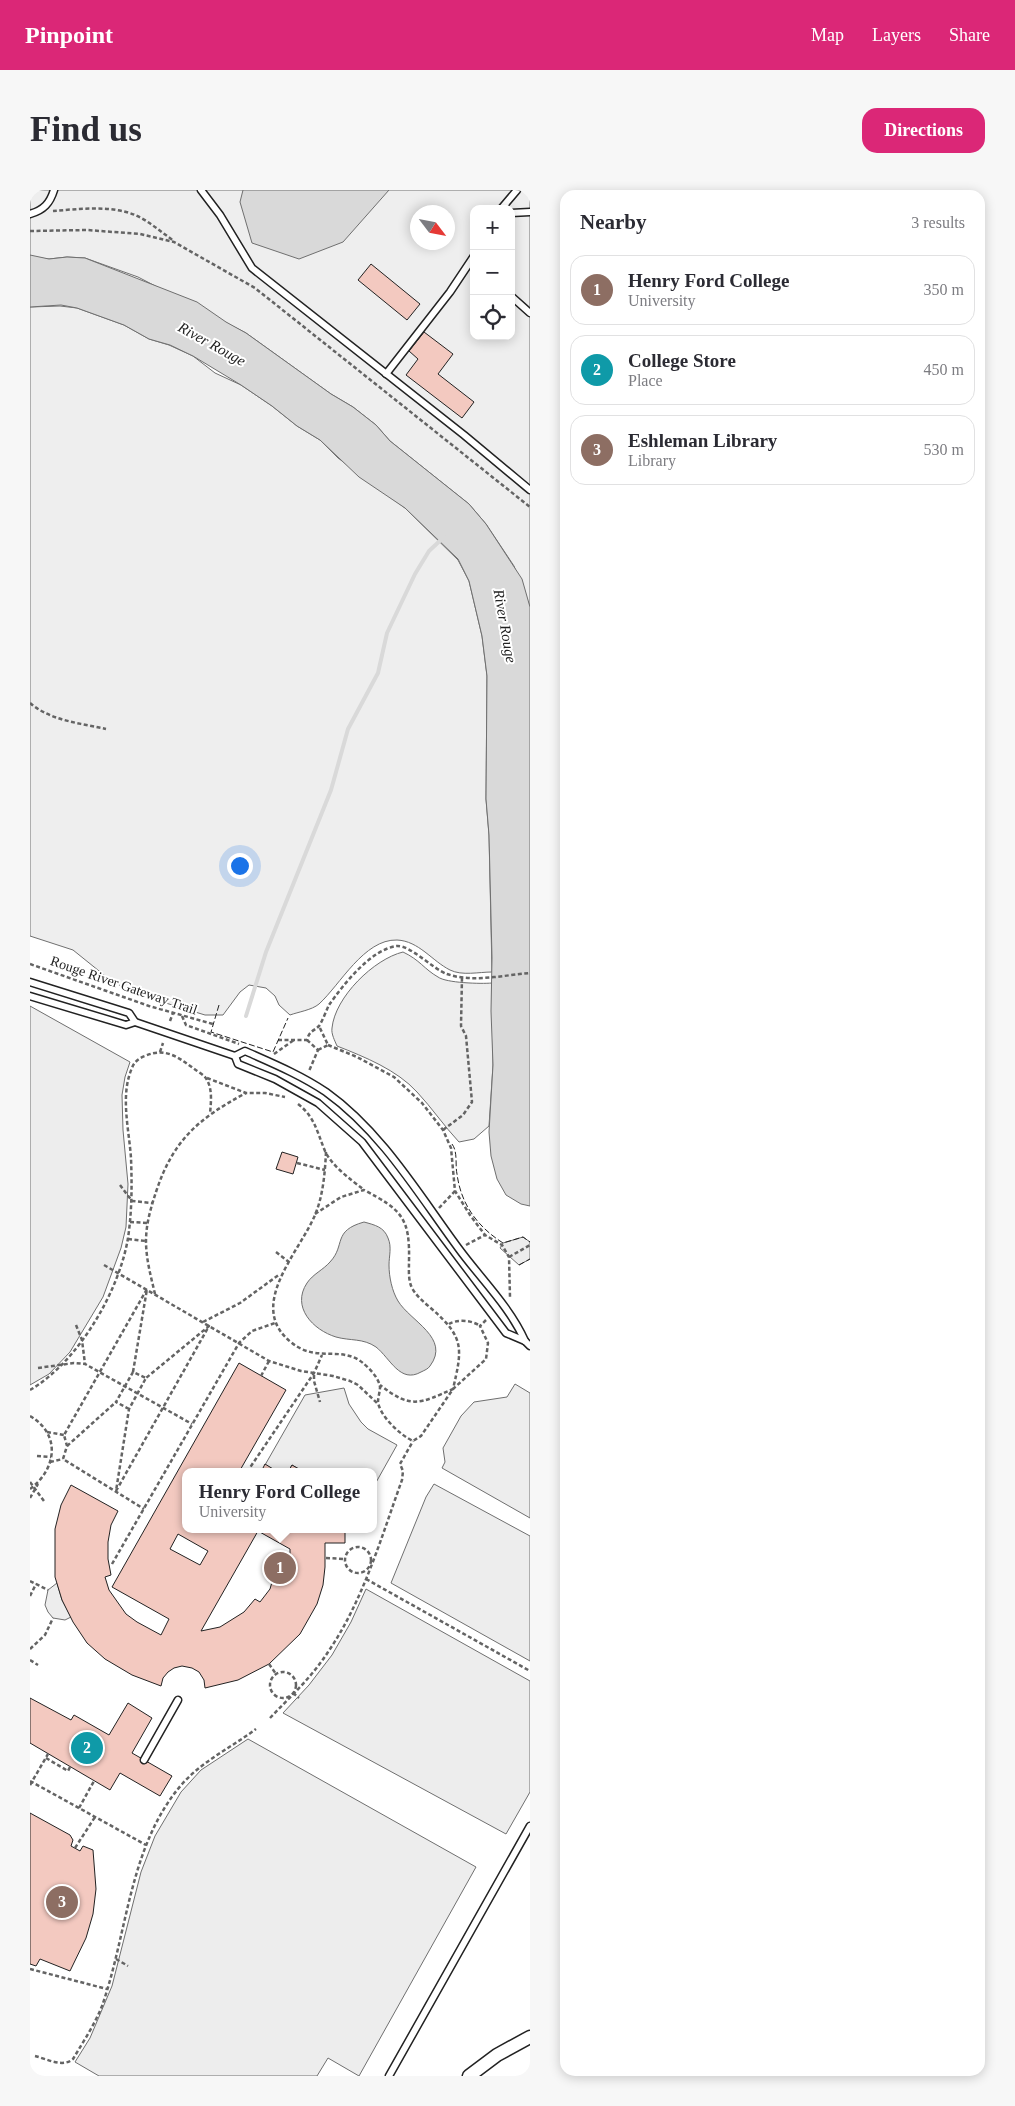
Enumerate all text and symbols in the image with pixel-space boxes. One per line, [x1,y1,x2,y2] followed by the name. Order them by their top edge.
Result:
[25,22,113,48] text: Pinpoint
[811,25,844,45] text: Map
[872,25,921,45] text: Layers
[949,25,990,45] text: Share
[862,108,985,153] button: Directions
[30,110,142,149] text: Find us
[410,205,455,250] north arrow
[470,205,515,340] map controls
[470,205,515,250] button: +
[580,210,647,234] text: Nearby
[911,214,965,231] text: 3 results
[470,250,515,295] button: −
[628,270,789,291] text: Henry Ford College
[593,281,601,298] text: 1
[924,281,964,298] text: 350 m
[628,292,696,309] text: University
[470,295,515,340] button: locate
[175,318,249,369] water label: River Rouge
[628,350,736,371] text: College Store
[593,361,601,378] text: 2
[924,361,964,378] text: 450 m
[628,372,663,389] text: Place
[628,430,777,451] text: Eshleman Library
[593,441,601,458] text: 3
[924,441,964,458] text: 530 m
[628,452,676,469] text: Library
[490,587,519,664] water label: River Rouge
[227,853,253,879] your location
[48,953,199,1018] street label: Rouge River Gateway Trail
[182,1468,377,1533] popup
[199,1481,360,1502] text: Henry Ford College
[199,1503,266,1520] text: University
[264,1549,296,1587] pin: 1
[71,1729,103,1767] pin: 2
[46,1883,78,1921] pin: 3

